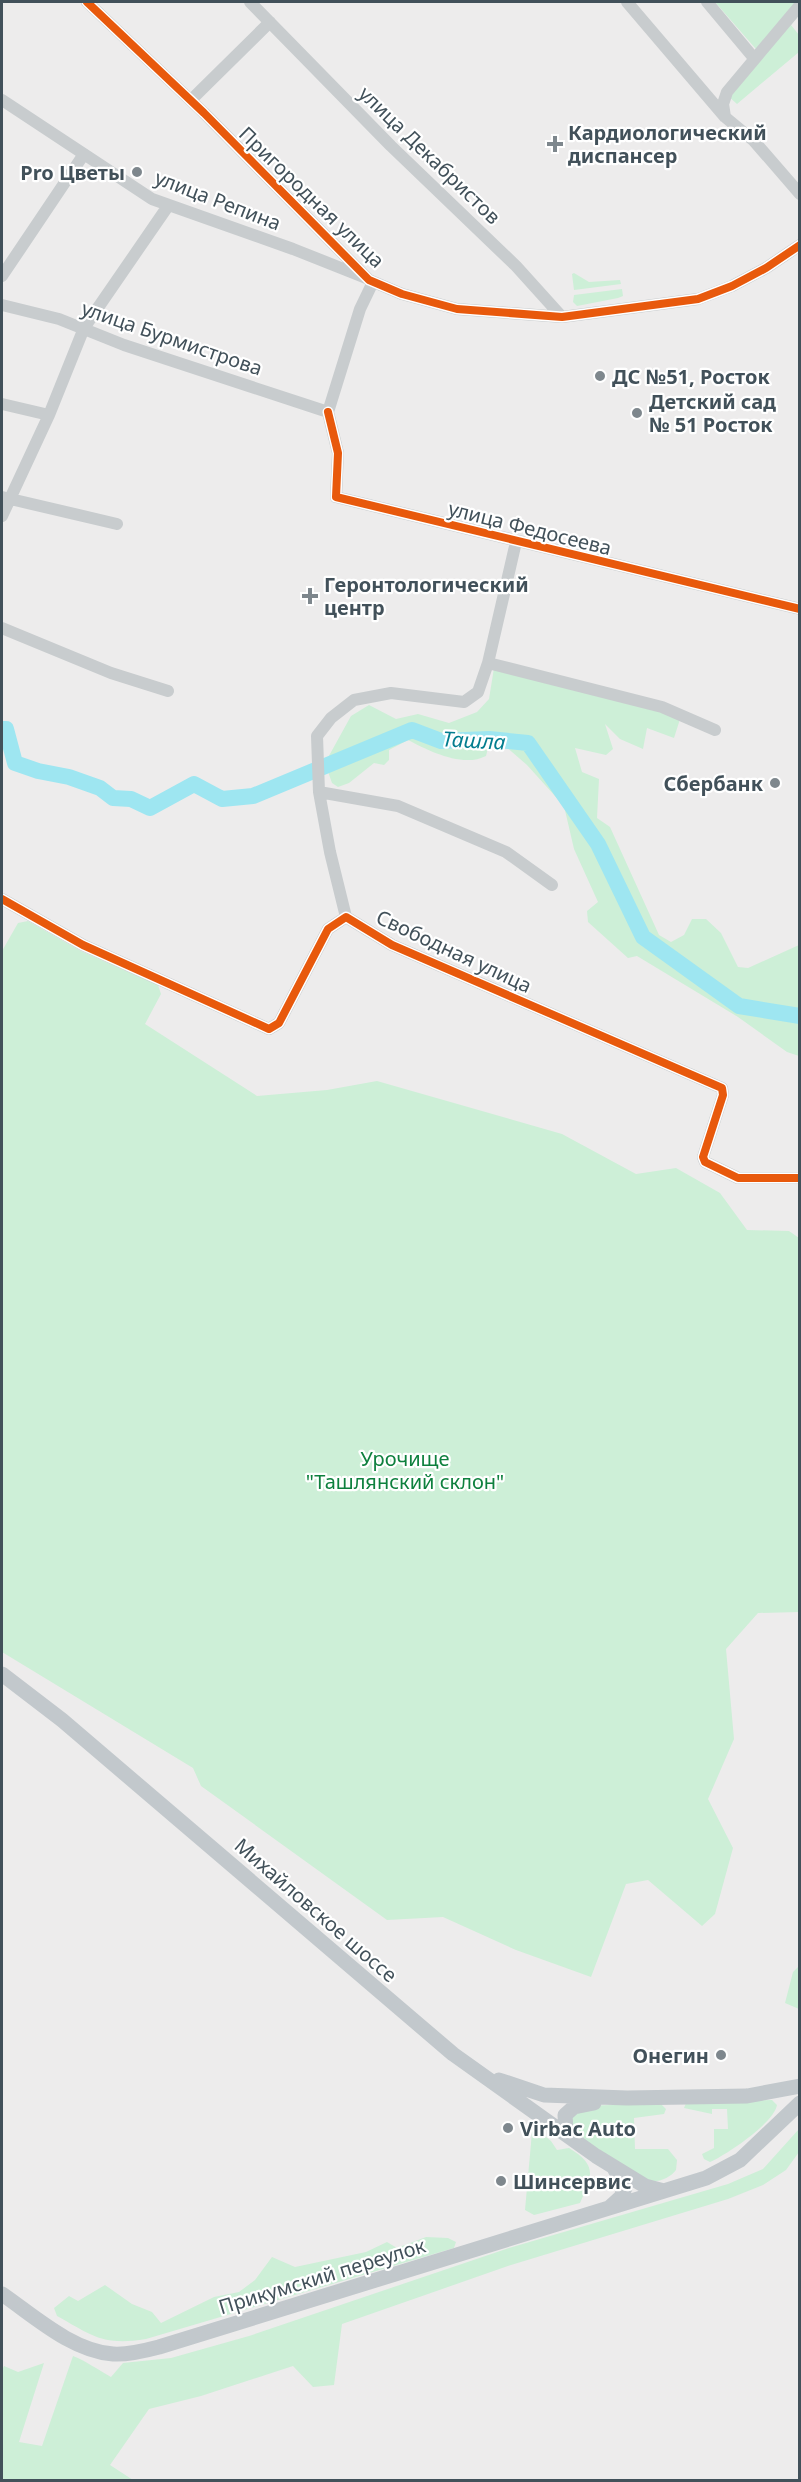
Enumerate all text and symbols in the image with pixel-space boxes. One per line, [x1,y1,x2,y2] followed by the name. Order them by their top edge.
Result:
[353,80,507,230] street label: улица Декабристов
[568,119,767,169] place label: Кардиологический диспансер
[233,120,391,274] street label: Пригородная улица
[546,135,564,153] marker: Кардиологический диспансер
[20,159,125,186] place label: Pro Цветы
[151,164,285,236] street label: улица Репина
[130,165,144,179] marker: Pro Цветы
[78,294,266,382] street label: улица Бурмистрова
[612,363,770,390] place label: ДС №51, Росток
[593,369,607,383] marker: ДС №51, Росток
[649,388,776,438] place label: Детский сад № 51 Росток
[630,406,644,420] marker: Детский сад № 51 Росток
[446,495,614,561] street label: улица Федосеева
[324,571,529,621] place label: Геронтологический центр
[301,587,319,605] marker: Геронтологический центр
[442,724,506,756] water label: Ташла
[663,770,764,797] place label: Сбербанк
[768,776,782,790] marker: Сбербанк
[372,903,536,999] street label: Свободная улица
[306,1445,504,1495] park label: Урочище "Ташлянский склон"
[229,1832,403,1988] street label: Михайловское шоссе
[633,2042,709,2069] place label: Онегин
[714,2048,728,2062] marker: Онегин
[520,2115,636,2142] place label: Virbac Auto
[501,2121,515,2135] marker: Virbac Auto
[513,2168,631,2195] place label: Шинсервис
[494,2174,508,2188] marker: Шинсервис
[215,2232,429,2320] street label: Прикумский переулок

